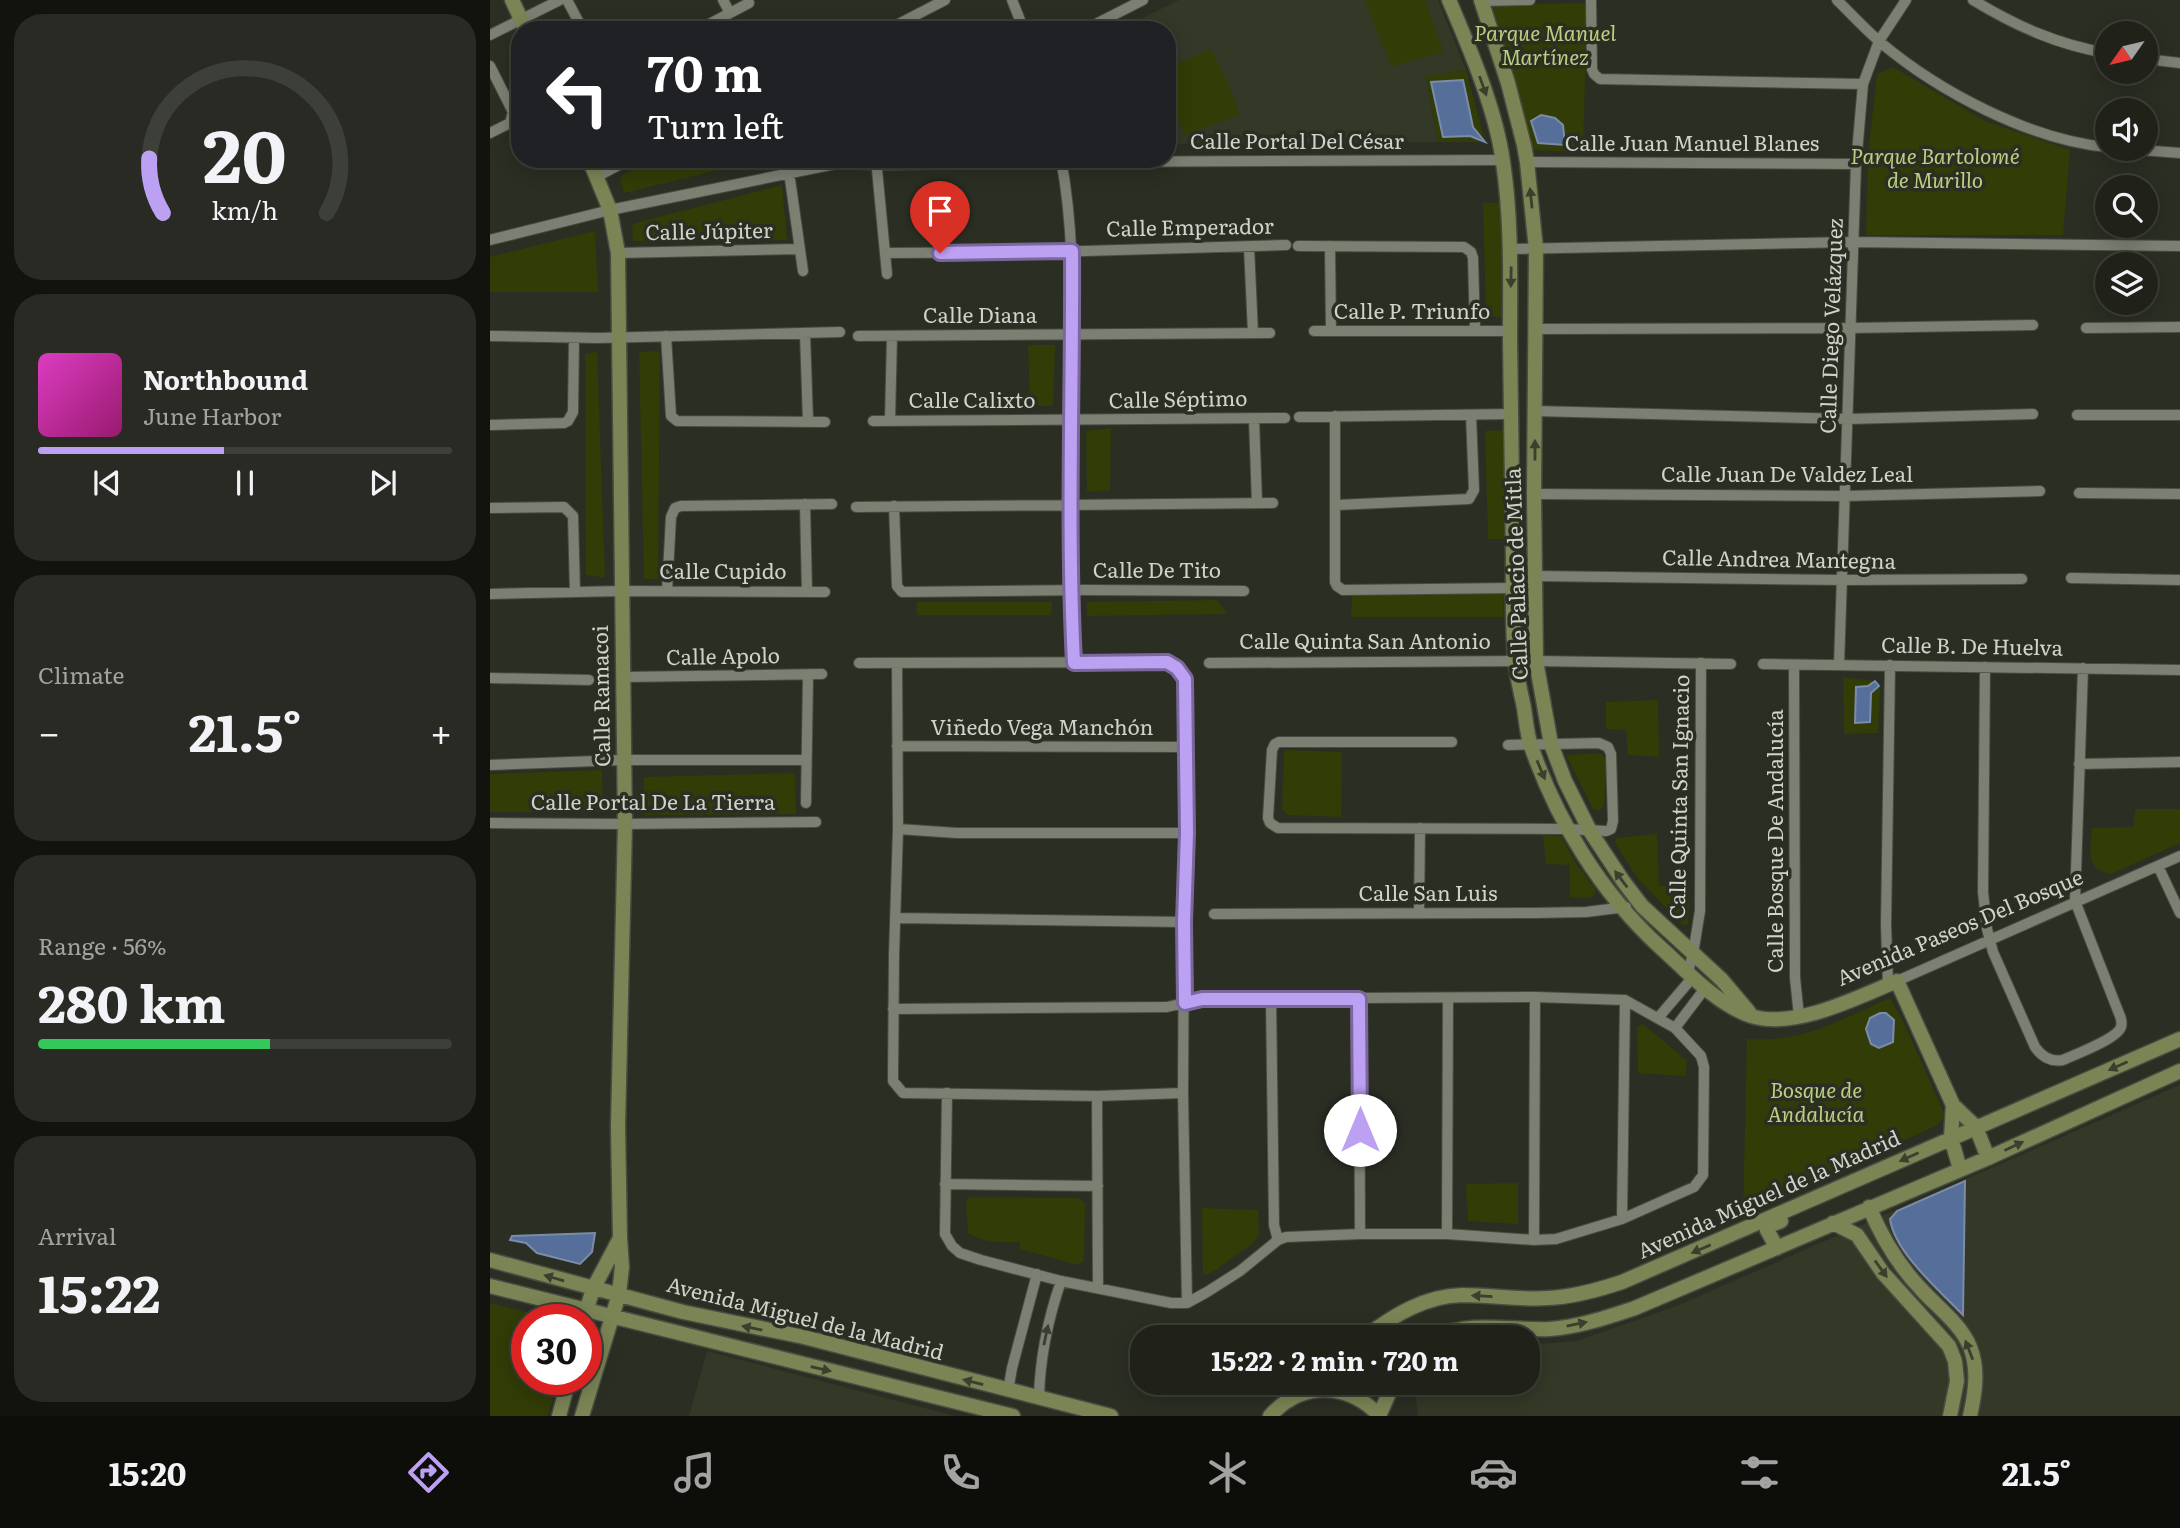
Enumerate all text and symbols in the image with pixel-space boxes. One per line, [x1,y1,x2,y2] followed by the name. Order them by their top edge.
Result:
[1474,16,1616,71] park label: Parque Manuel Martínez
[2095,21,2158,84] north arrow
[2095,21,2158,315] map controls
[647,34,762,107] text: 70 m
[532,49,623,140] icon: left
[1478,76,1489,97] one-way arrow
[203,98,287,206] text: 20
[2095,98,2158,161] button: sound
[647,101,784,149] text: Turn left
[1190,124,1404,155] street label: Calle Portal Del César
[1565,126,1819,157] street label: Calle Juan Manuel Blanes
[1850,139,2020,194] park label: Parque Bartolomé de Murillo
[2095,175,2158,238] button: search
[910,181,970,253] pin
[1525,187,1536,209] one-way arrow
[212,191,278,228] text: km/h
[921,192,959,230] icon: arrive
[1106,209,1274,242] street label: Calle Emperador
[645,213,773,246] street label: Calle Júpiter
[1810,218,1849,434] street label: Calle Diego Velázquez
[2095,252,2158,315] button: layers
[1505,266,1517,288] one-way arrow
[1334,294,1490,325] street label: Calle P. Triunfo
[923,298,1038,329] street label: Calle Diana
[143,359,308,398] text: Northbound
[1108,381,1248,414] street label: Calle Séptimo
[909,383,1035,414] street label: Calle Calixto
[143,398,281,432] text: June Harbor
[1529,439,1541,461] one-way arrow
[1661,457,1913,488] street label: Calle Juan De Valdez Leal
[88,464,126,502] icon: previous
[226,464,264,502] icon: pause
[364,464,402,502] icon: next
[1495,467,1534,681] street label: Calle Palacio de Mitla
[1662,540,1897,575] street label: Calle Andrea Mantegna
[1093,553,1221,584] street label: Calle De Tito
[659,554,787,585] street label: Calle Cupido
[1239,624,1491,655] street label: Calle Quinta San Antonio
[583,625,616,767] street label: Calle Ramacoi
[1881,627,2064,662] street label: Calle B. De Huelva
[666,638,780,671] street label: Calle Apolo
[38,657,124,691] text: Climate
[1660,674,1695,920] street label: Calle Quinta San Ignacio
[188,691,302,768] text: 21.5°
[38,702,60,759] text: −
[430,702,452,759] text: +
[1758,708,1789,973] street label: Calle Bosque De Andalucía
[931,710,1154,741] street label: Viñedo Vega Manchón
[1536,760,1547,781] one-way arrow
[531,785,776,816] street label: Calle Portal De La Tierra
[1831,860,2087,992] street label: Avenida Paseos Del Bosque
[1614,870,1628,888] one-way arrow
[1358,876,1498,907] street label: Calle San Luis
[38,928,167,962] text: Range · 56%
[38,962,226,1039] text: 280 km
[2107,1061,2128,1072] one-way arrow
[1767,1073,1865,1128] park label: Bosque de Andalucía
[1323,1093,1397,1167] position arrow
[1632,1121,1904,1265] street label: Avenida Miguel de la Madrid
[2004,1140,2024,1152] one-way arrow
[1899,1151,1919,1162] one-way arrow
[38,1218,117,1252] text: Arrival
[1691,1243,1711,1255] one-way arrow
[38,1252,161,1329] text: 15:22
[1874,1260,1888,1278] one-way arrow
[664,1267,948,1366] street label: Avenida Miguel de la Madrid
[543,1272,565,1283] one-way arrow
[1471,1291,1493,1302] one-way arrow
[511,1304,602,1395] speed limit sign: 30
[1566,1318,1588,1329] one-way arrow
[741,1322,763,1333] one-way arrow
[1041,1324,1052,1346] one-way arrow
[1964,1339,1975,1360] one-way arrow
[1211,1340,1459,1379] text: 15:22 · 2 min · 720 m
[810,1363,832,1374] one-way arrow
[962,1376,984,1387] one-way arrow
[109,1448,187,1496] text: 15:20
[404,1448,453,1497] icon: directions
[670,1448,719,1497] icon: music
[936,1448,985,1497] icon: phone
[1203,1448,1252,1497] icon: climate
[1469,1448,1518,1497] icon: car
[1735,1448,1784,1497] icon: filters
[2002,1448,2071,1496] text: 21.5°

